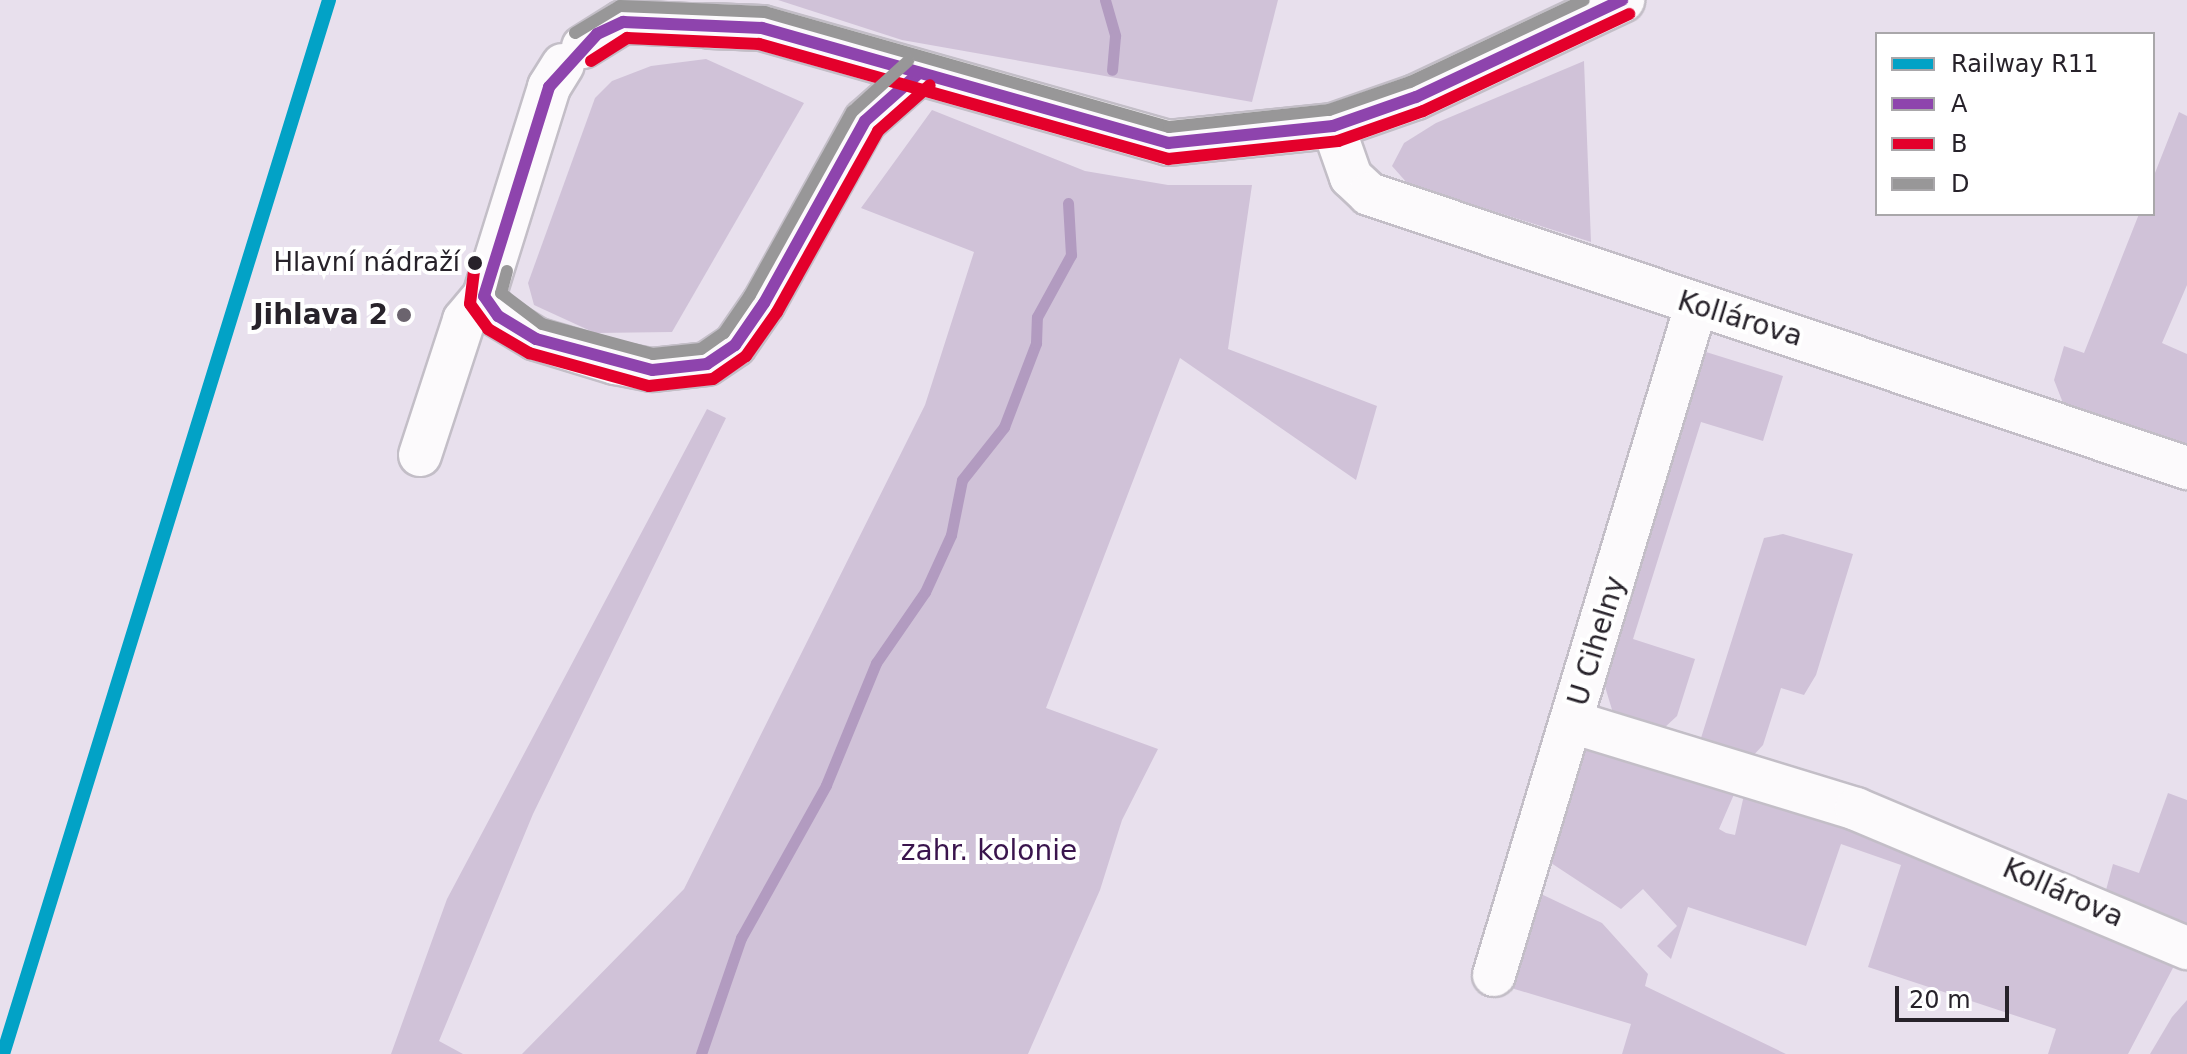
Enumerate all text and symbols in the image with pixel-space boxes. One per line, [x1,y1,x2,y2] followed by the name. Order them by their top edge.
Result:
[1875,32,2155,216] legend
[1951,50,2099,78] text: Railway R11
[1951,90,1967,118] text: A
[1951,130,1967,158] text: B
[1951,170,1969,198] text: D
[274,247,460,279] place label: Hlavní nádraží
[467,255,483,271] marker: Hlavní nádraží
[1674,284,1806,354] street label: Kollárova
[253,298,388,332] place label: Jihlava 2
[395,306,413,324] marker: Jihlava 2
[1561,572,1633,710] street label: U Cihelny
[901,834,1077,868] park label: zahr. kolonie
[1997,852,2129,934] street label: Kollárova
[1899,970,2013,1020] scale bar
[1909,986,1971,1014] text: 20 m

